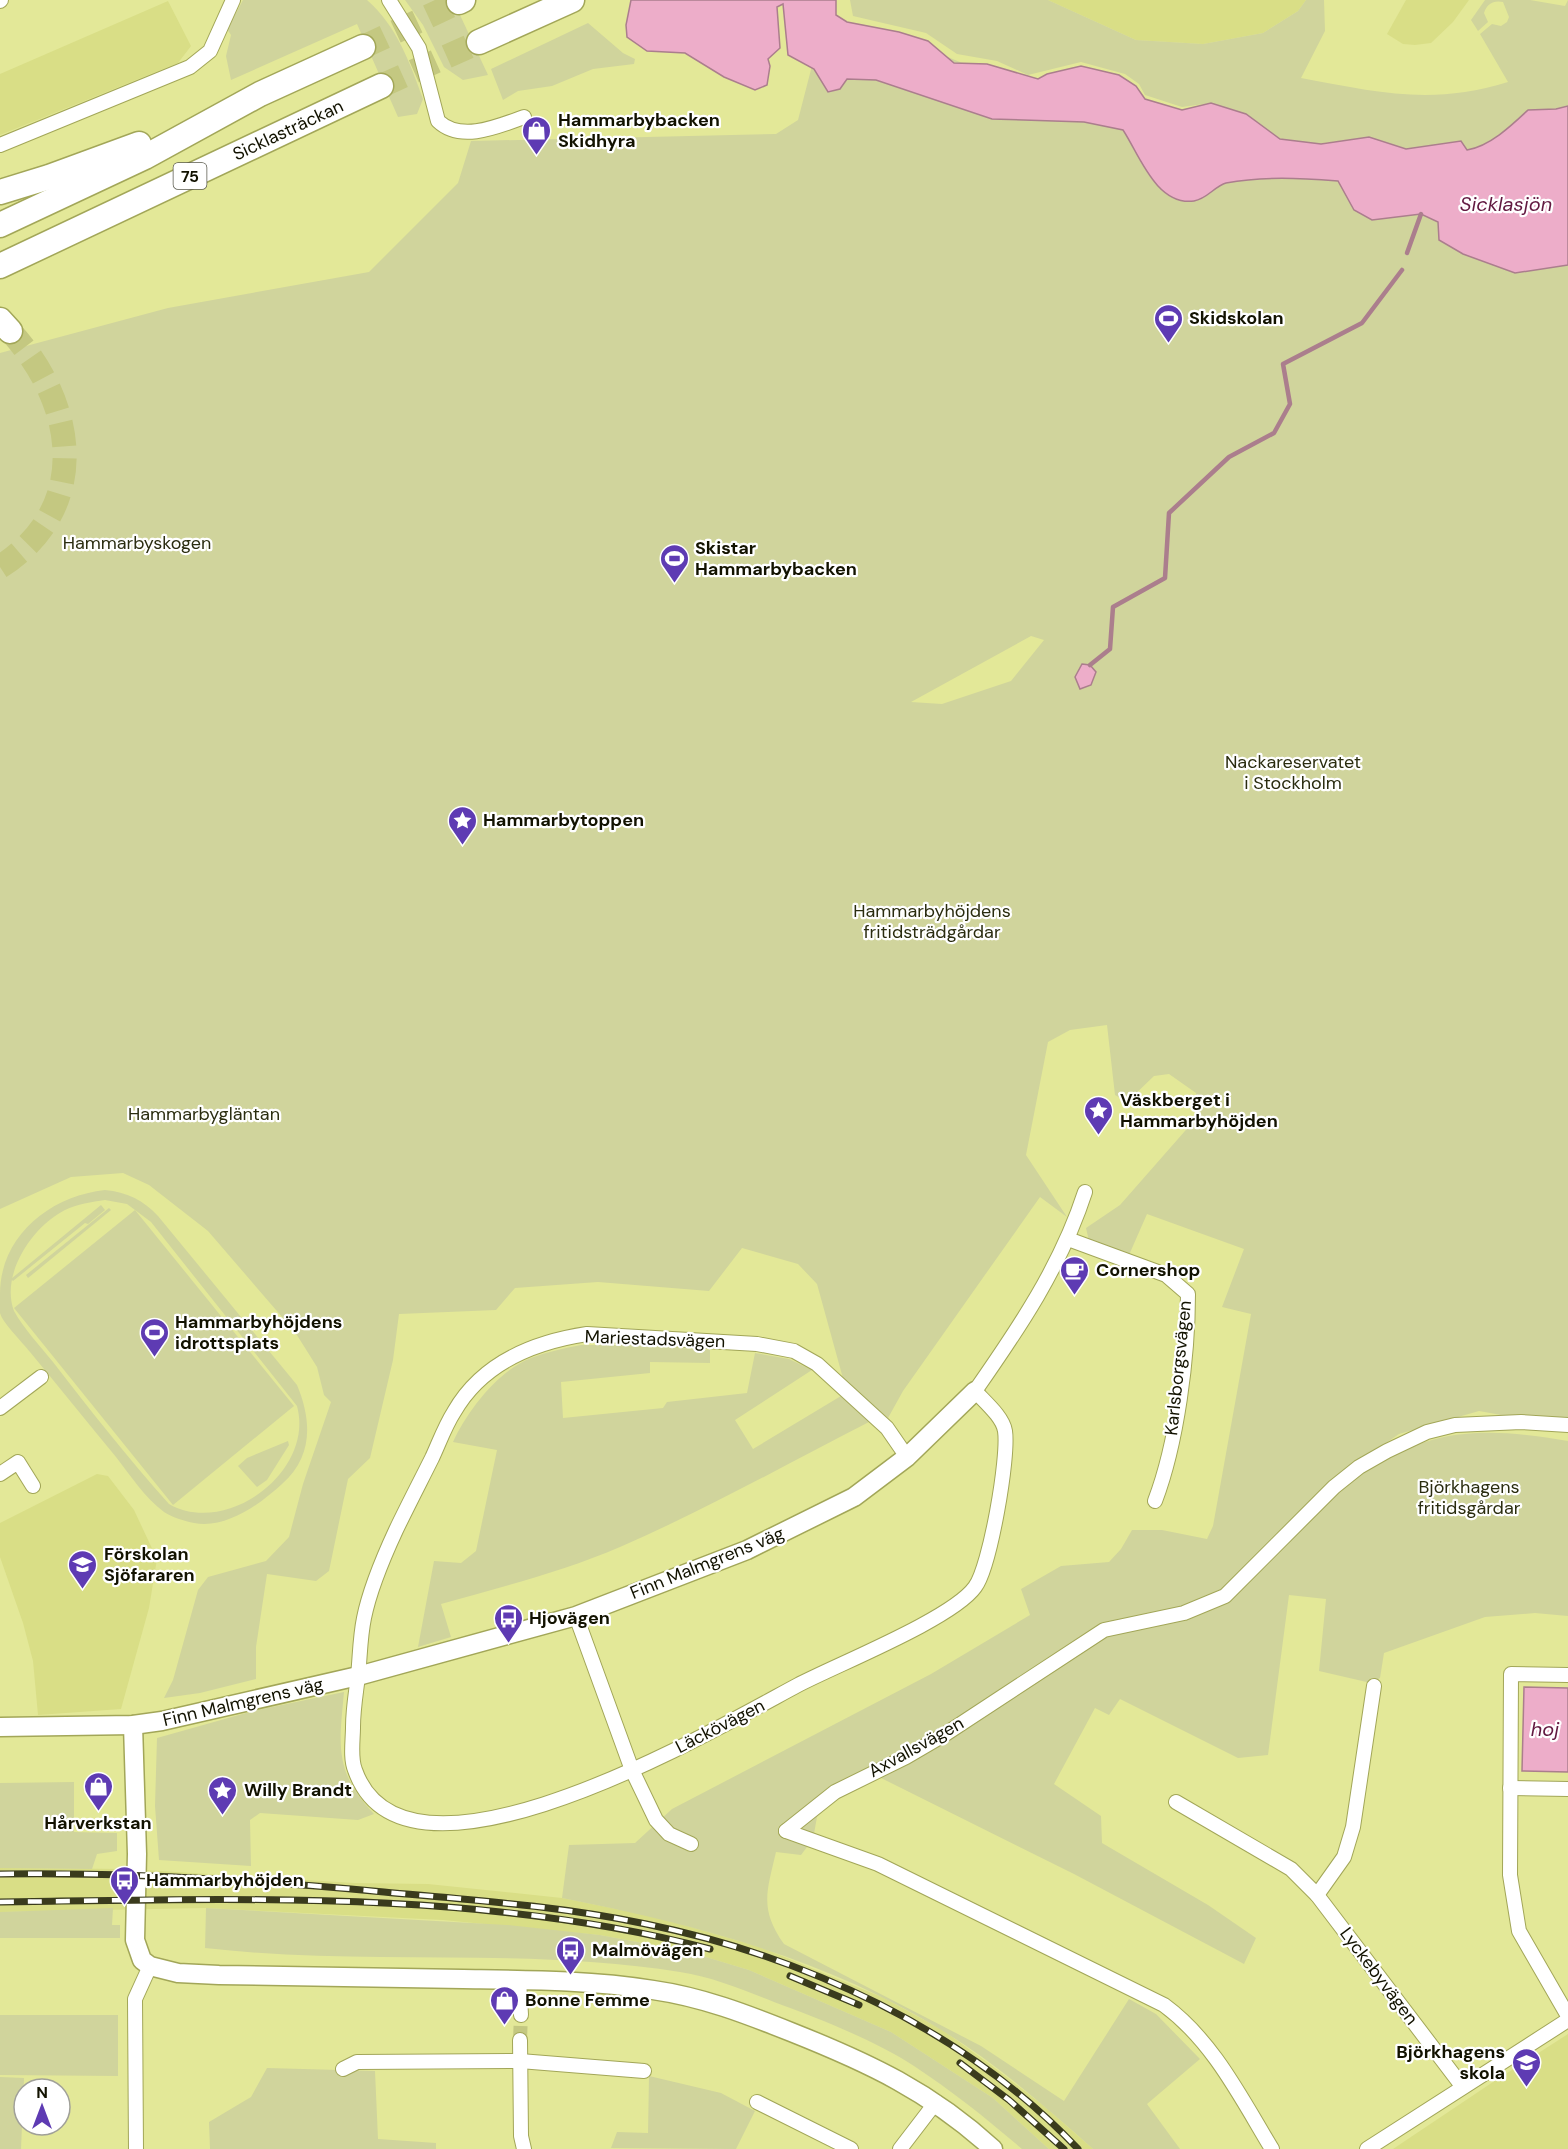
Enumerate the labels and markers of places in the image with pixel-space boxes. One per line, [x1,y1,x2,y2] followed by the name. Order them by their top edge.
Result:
[558,108,720,153] place label: Hammarbybacken Skidhyra
[521,114,553,156] shop icon: Hammarbybacken Skidhyra
[1152,302,1184,344] sports icon: Skidskolan
[1189,306,1284,330] place label: Skidskolan
[695,536,857,581] place label: Skistar Hammarbybacken
[658,542,690,584] sports icon: Skistar Hammarbybacken
[446,804,478,846] place icon: Hammarbytoppen
[483,808,644,832] place label: Hammarbytoppen
[1120,1088,1278,1133] place label: Väskberget i Hammarbyhöjden
[1083,1094,1115,1136] place icon: Väskberget i Hammarbyhöjden
[1059,1254,1091,1296] cafe icon: Cornershop
[1096,1258,1200,1282] place label: Cornershop
[175,1310,342,1355] place label: Hammarbyhöjdens idrottsplats
[138,1316,170,1358] sports icon: Hammarbyhöjdens idrottsplats
[104,1542,195,1587] place label: Förskolan Sjöfararen
[67,1548,99,1590] school or university icon: Förskolan Sjöfararen
[492,1602,524,1644] bus stop icon: Hjovägen
[529,1606,610,1630] place label: Hjovägen
[82,1770,114,1812] shop icon: Hårverkstan
[207,1774,239,1816] place icon: Willy Brandt
[244,1778,352,1802] place label: Willy Brandt
[44,1811,152,1835] place label: Hårverkstan
[109,1864,141,1906] bus stop icon: Hammarbyhöjden
[146,1868,304,1892] place label: Hammarbyhöjden
[555,1934,587,1976] bus stop icon: Malmövägen
[592,1938,703,1962] place label: Malmövägen
[488,1984,520,2026] shop icon: Bonne Femme
[525,1988,650,2012] place label: Bonne Femme
[1396,2040,1505,2085] place label: Björkhagens skola
[1510,2046,1542,2088] school or university icon: Björkhagens skola

